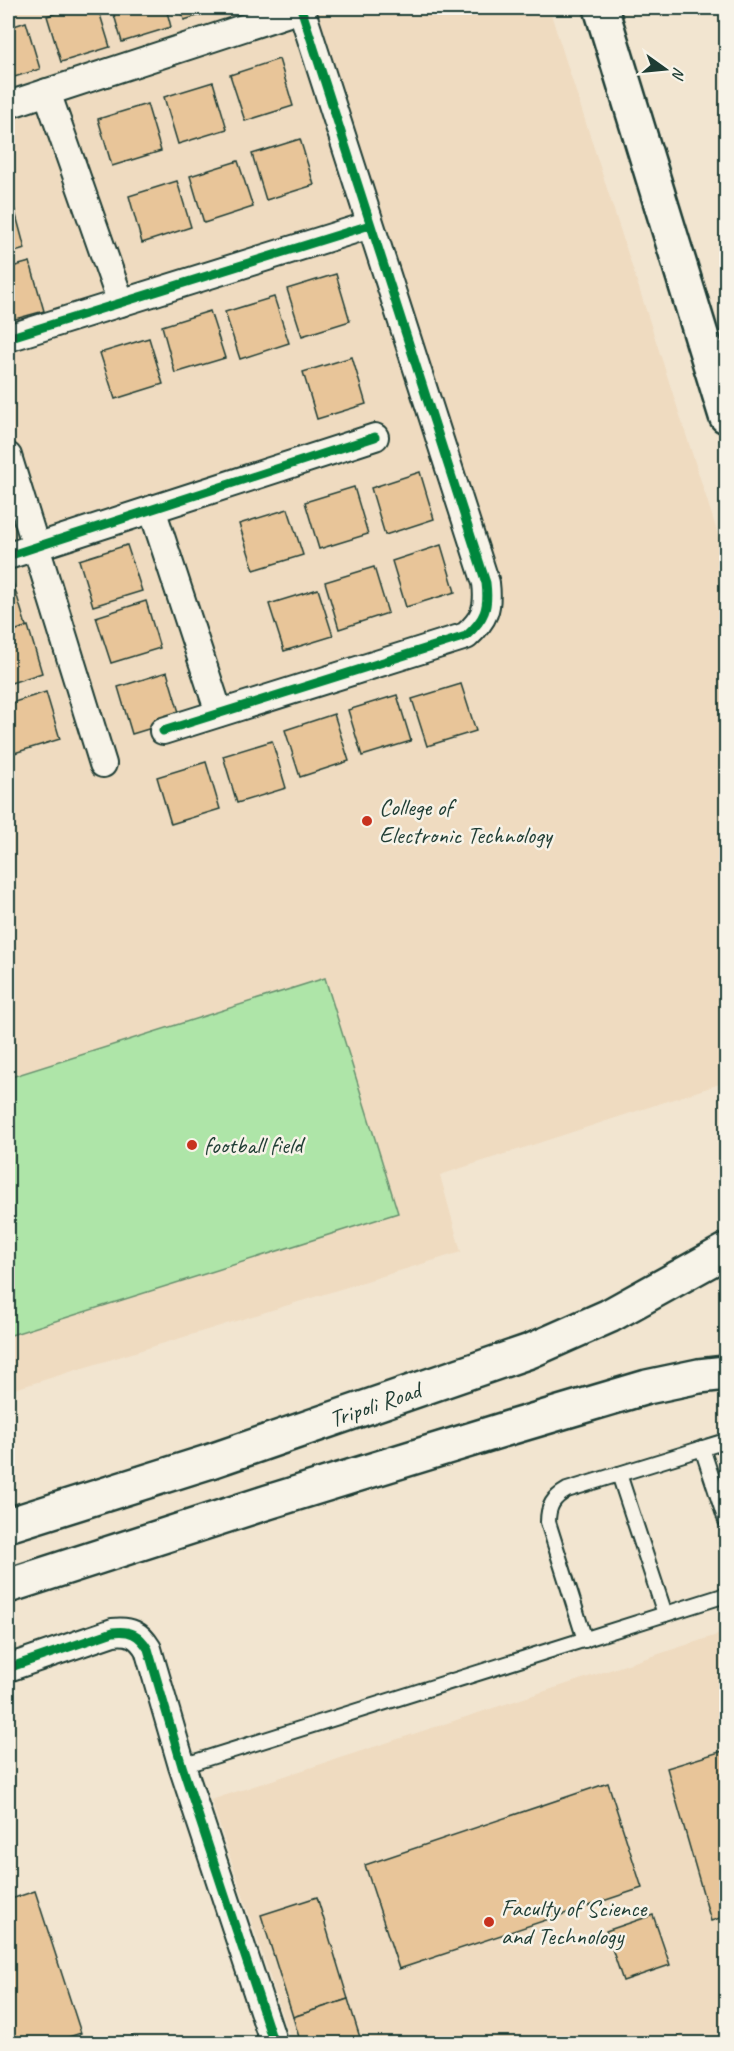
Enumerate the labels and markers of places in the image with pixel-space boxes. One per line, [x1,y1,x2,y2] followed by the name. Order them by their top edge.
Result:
[379,792,553,850] place label: College of Electronic Technology
[360,814,374,828] marker: College of Electronic Technology
[204,1130,306,1160] place label: football field
[185,1138,199,1152] marker: football field
[501,1893,648,1951] place label: Faculty of Science and Technology
[482,1915,496,1929] marker: Faculty of Science and Technology

